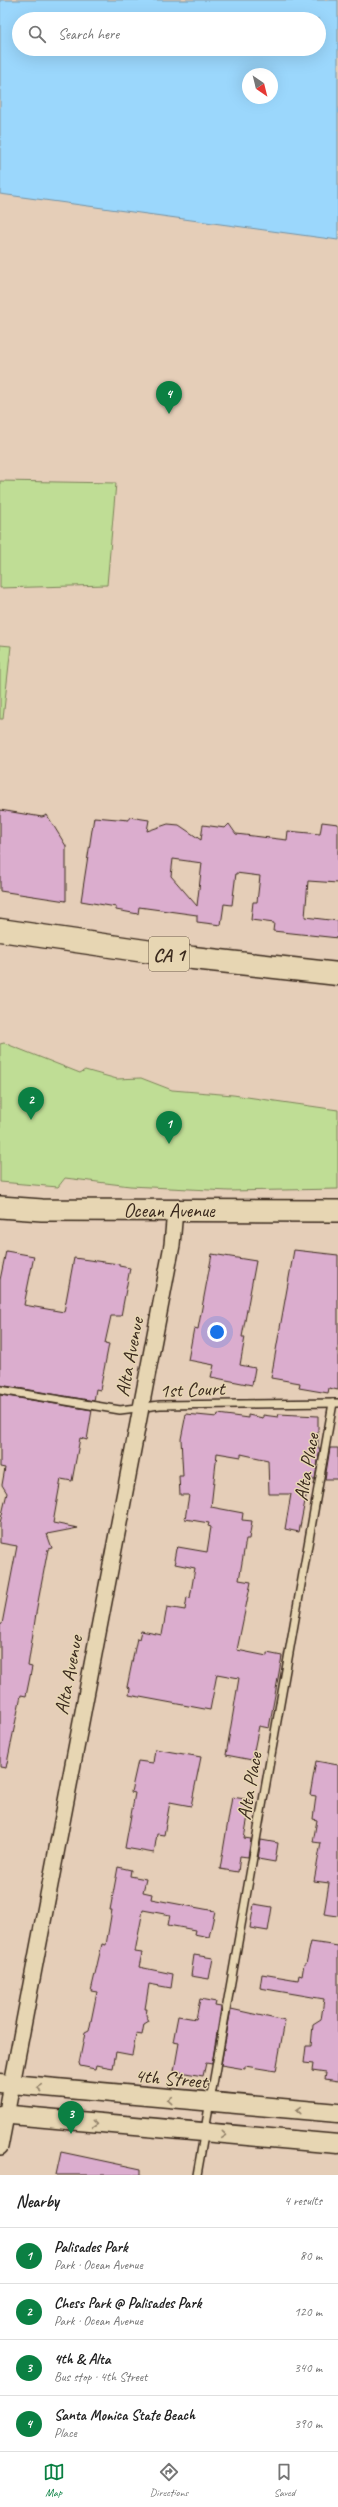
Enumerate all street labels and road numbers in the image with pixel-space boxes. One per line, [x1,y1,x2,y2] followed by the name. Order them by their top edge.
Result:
[149,937,189,971] road number: CA 1
[123,1198,216,1223] street label: Ocean Avenue
[110,1314,150,1399] street label: Alta Avenue
[159,1376,227,1403] street label: 1st Court
[288,1430,325,1503] street label: Alta Place
[49,1632,89,1717] street label: Alta Avenue
[231,1749,268,1822] street label: Alta Place
[134,2063,211,2094] street label: 4th Street

